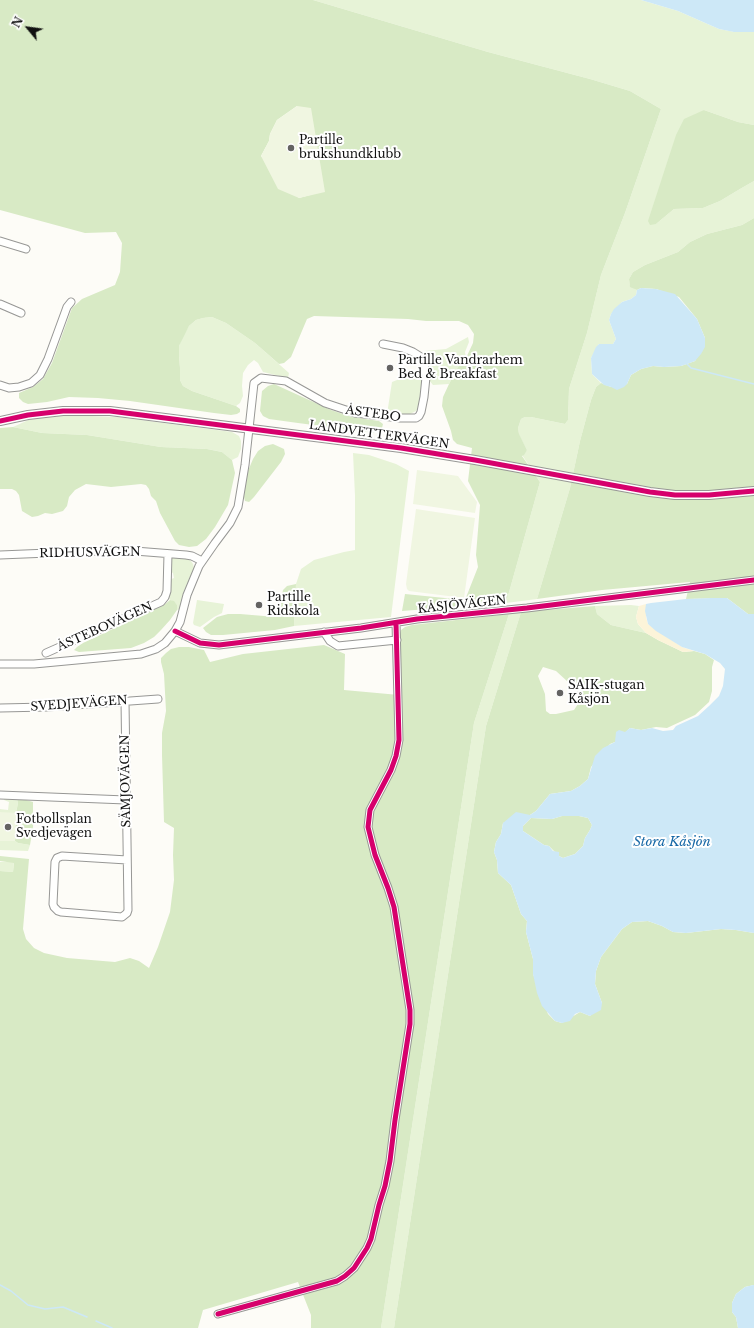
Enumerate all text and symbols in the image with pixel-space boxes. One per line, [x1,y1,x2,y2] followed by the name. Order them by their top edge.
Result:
[8,8,48,48] north arrow
[9,14,26,30] text: N
[299,134,401,162] place label: Partille brukshundklubb
[286,143,296,153] marker: Partille brukshundklubb
[398,354,523,382] place label: Partille Vandrarhem Bed & Breakfast
[385,363,395,373] marker: Partille Vandrarhem Bed & Breakfast
[344,403,402,425] street label: ÅSTEBO
[308,418,450,452] street label: LANDVETTERVÄGEN
[39,545,141,561] street label: RIDHUSVÄGEN
[267,591,319,619] place label: Partille Ridskola
[417,593,507,617] street label: KÅSJÖVÄGEN
[55,599,155,655] street label: ÅSTEBOVÄGEN
[254,600,264,610] marker: Partille Ridskola
[568,679,644,707] place label: SAIK-stugan Kåsjön
[555,688,565,698] marker: SAIK-stugan Kåsjön
[30,693,128,715] street label: SVEDJEVÄGEN
[118,734,134,828] street label: SÄMJOVÄGEN
[16,813,92,841] place label: Fotbollsplan Svedjevägen
[3,822,13,832] marker: Fotbollsplan Svedjevägen
[633,834,711,850] water label: Stora Kåsjön

